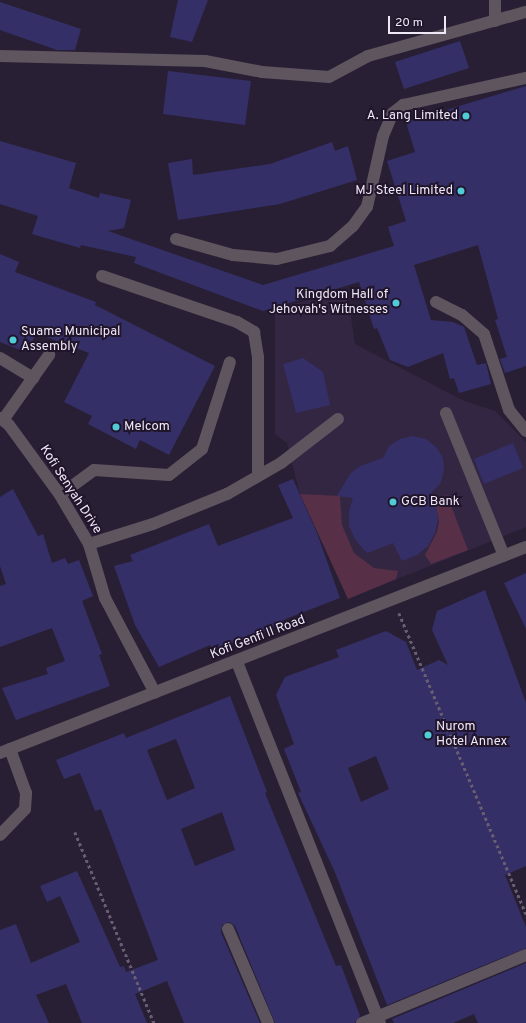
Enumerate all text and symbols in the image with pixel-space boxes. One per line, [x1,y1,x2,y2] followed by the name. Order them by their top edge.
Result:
[390,8,448,34] scale bar
[395,15,423,31] text: 20 m
[367,108,458,124] place label: A. Lang Limited
[461,111,471,121] marker: A. Lang Limited
[355,183,453,199] place label: MJ Steel Limited
[456,186,466,196] marker: MJ Steel Limited
[269,288,388,319] place label: Kingdom Hall of Jehovah's Witnesses
[391,298,401,308] marker: Kingdom Hall of Jehovah's Witnesses
[21,325,121,356] place label: Suame Municipal Assembly
[8,335,18,345] marker: Suame Municipal Assembly
[124,419,170,435] place label: Melcom
[111,422,121,432] marker: Melcom
[35,443,105,537] street label: Kofi Senyah Drive
[401,494,460,510] place label: GCB Bank
[388,497,398,507] marker: GCB Bank
[208,613,308,663] street label: Kofi Genfi II Road
[436,720,508,751] place label: Nurom Hotel Annex
[423,730,433,740] marker: Nurom Hotel Annex

